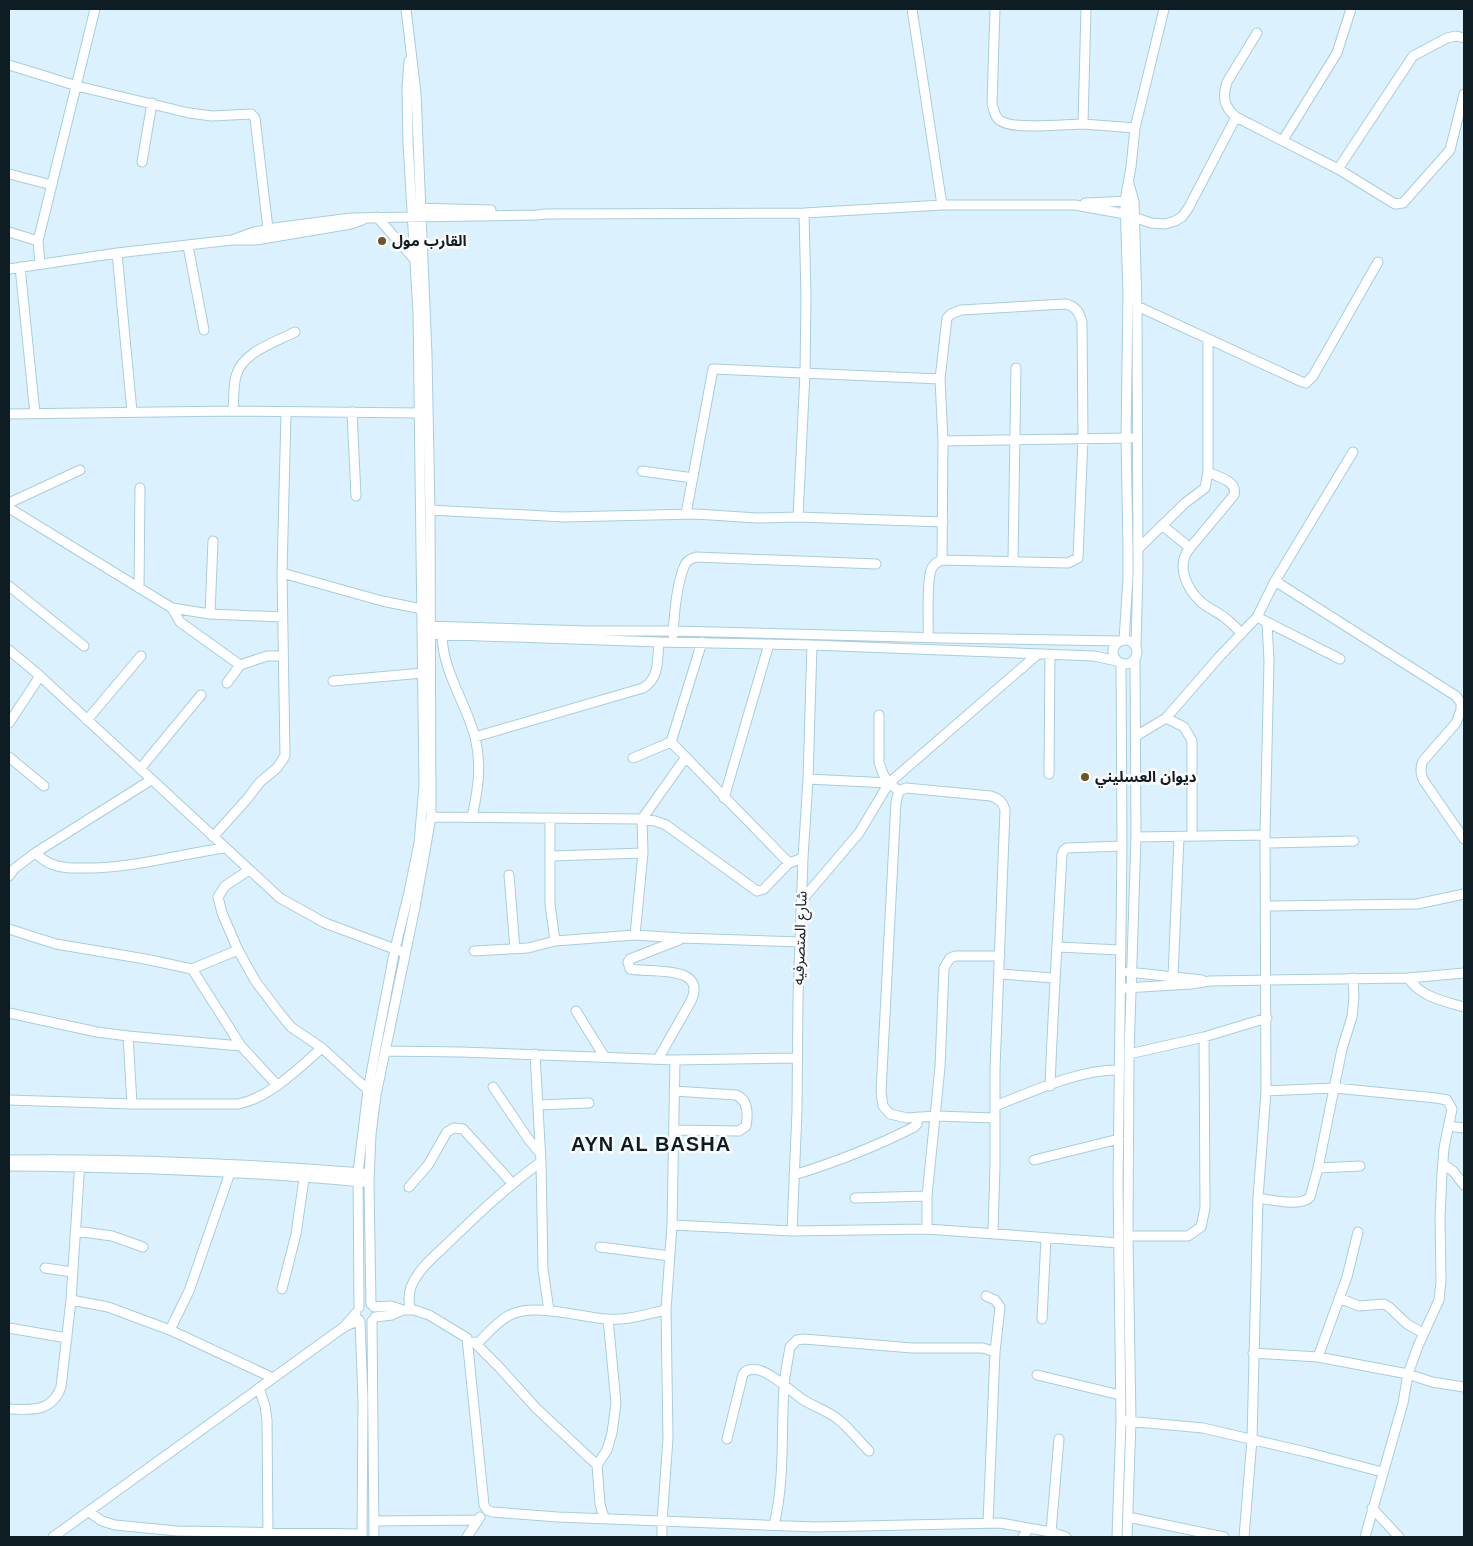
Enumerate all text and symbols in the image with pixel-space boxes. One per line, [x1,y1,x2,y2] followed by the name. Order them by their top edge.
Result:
[392,232,467,250] place label: القارب مول
[376,235,388,247] marker: القارب مول
[1095,768,1197,788] place label: ديوان العسليني
[1079,771,1091,783] marker: ديوان العسليني
[789,890,814,986] street label: شارع المتصرفيه
[571,1133,731,1155] district label: AYN AL BASHA

